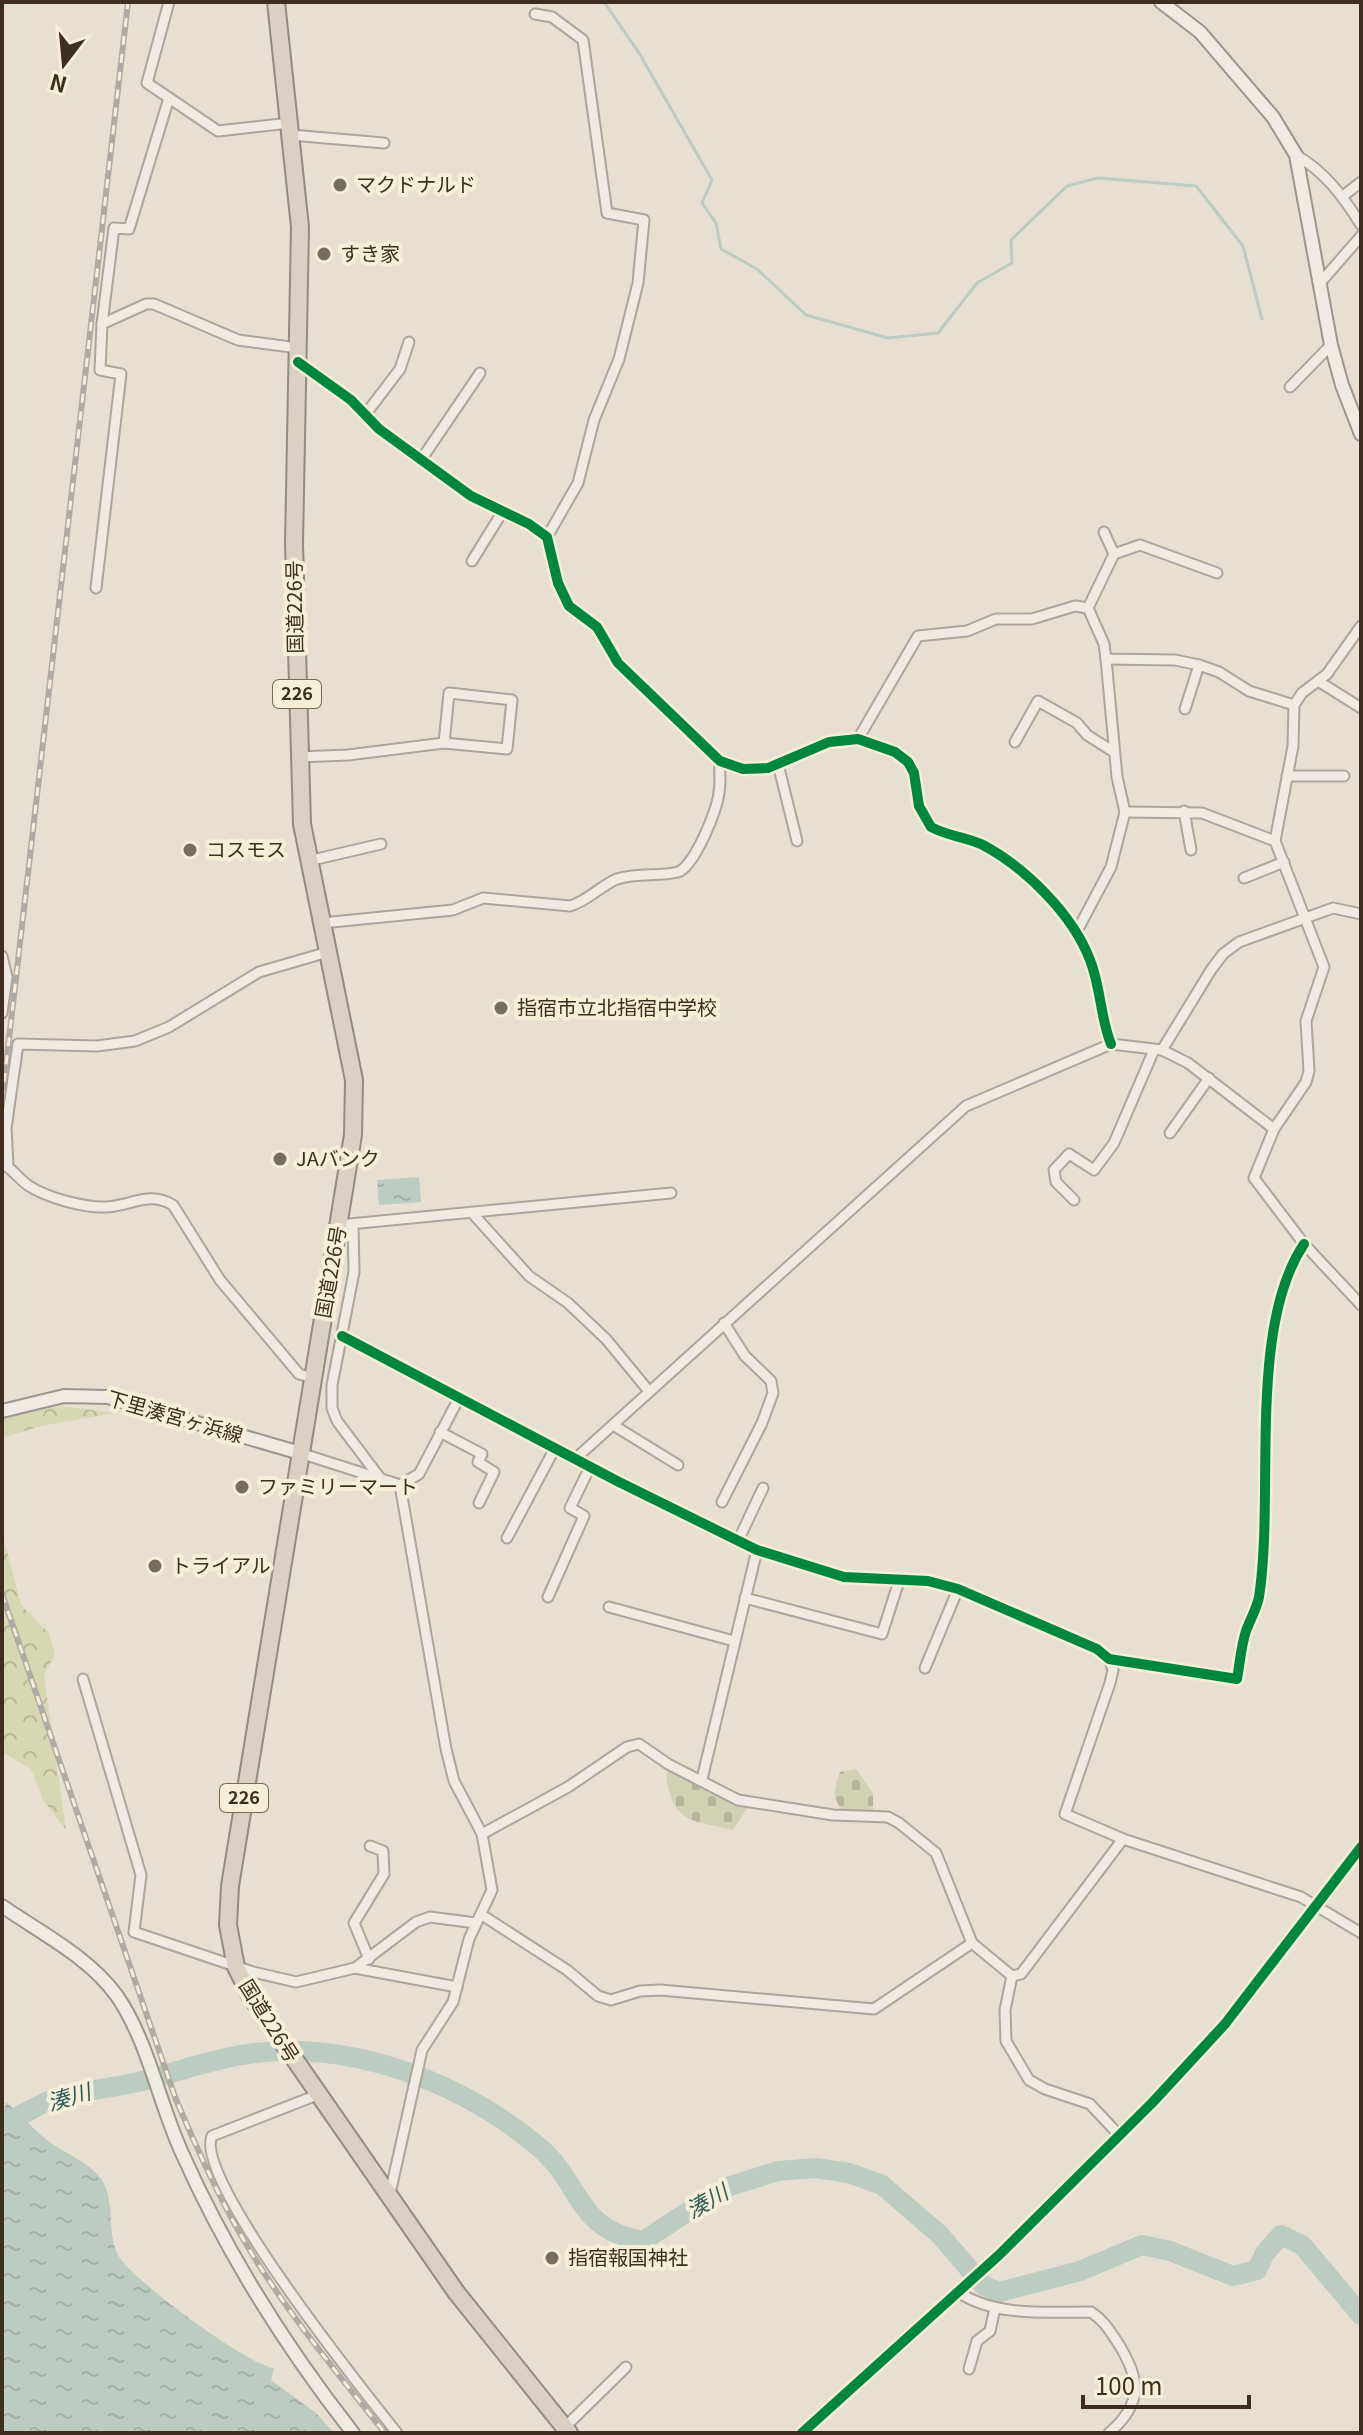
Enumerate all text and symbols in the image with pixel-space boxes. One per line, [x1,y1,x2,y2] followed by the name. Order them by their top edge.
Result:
[24,24,104,104] north arrow
[46,67,70,103] text: N
[356,169,476,198] place label: マクドナルド
[331,176,349,194] marker: マクドナルド
[340,238,400,267] place label: すき家
[315,245,333,263] marker: すき家
[278,560,309,654] street label: 国道226号
[273,680,321,708] road number: 226
[206,834,286,863] place label: コスモス
[181,841,199,859] marker: コスモス
[517,992,717,1021] place label: 指宿市立北指宿中学校
[492,999,510,1017] marker: 指宿市立北指宿中学校
[296,1143,380,1172] place label: JAバンク
[271,1150,289,1168] marker: JAバンク
[307,1223,352,1320] street label: 国道226号
[104,1382,247,1449] street label: 下里湊宮ヶ浜線
[258,1471,418,1500] place label: ファミリーマート
[233,1478,251,1496] marker: ファミリーマート
[171,1550,271,1579] place label: トライアル
[146,1557,164,1575] marker: トライアル
[220,1784,268,1812] road number: 226
[233,1973,307,2067] street label: 国道226号
[43,2073,96,2117] water label: 湊川
[679,2173,735,2224] water label: 湊川
[568,2242,688,2271] place label: 指宿報国神社
[543,2249,561,2267] marker: 指宿報国神社
[1083,2359,1249,2409] scale bar
[1095,2367,1163,2402] text: 100 m

